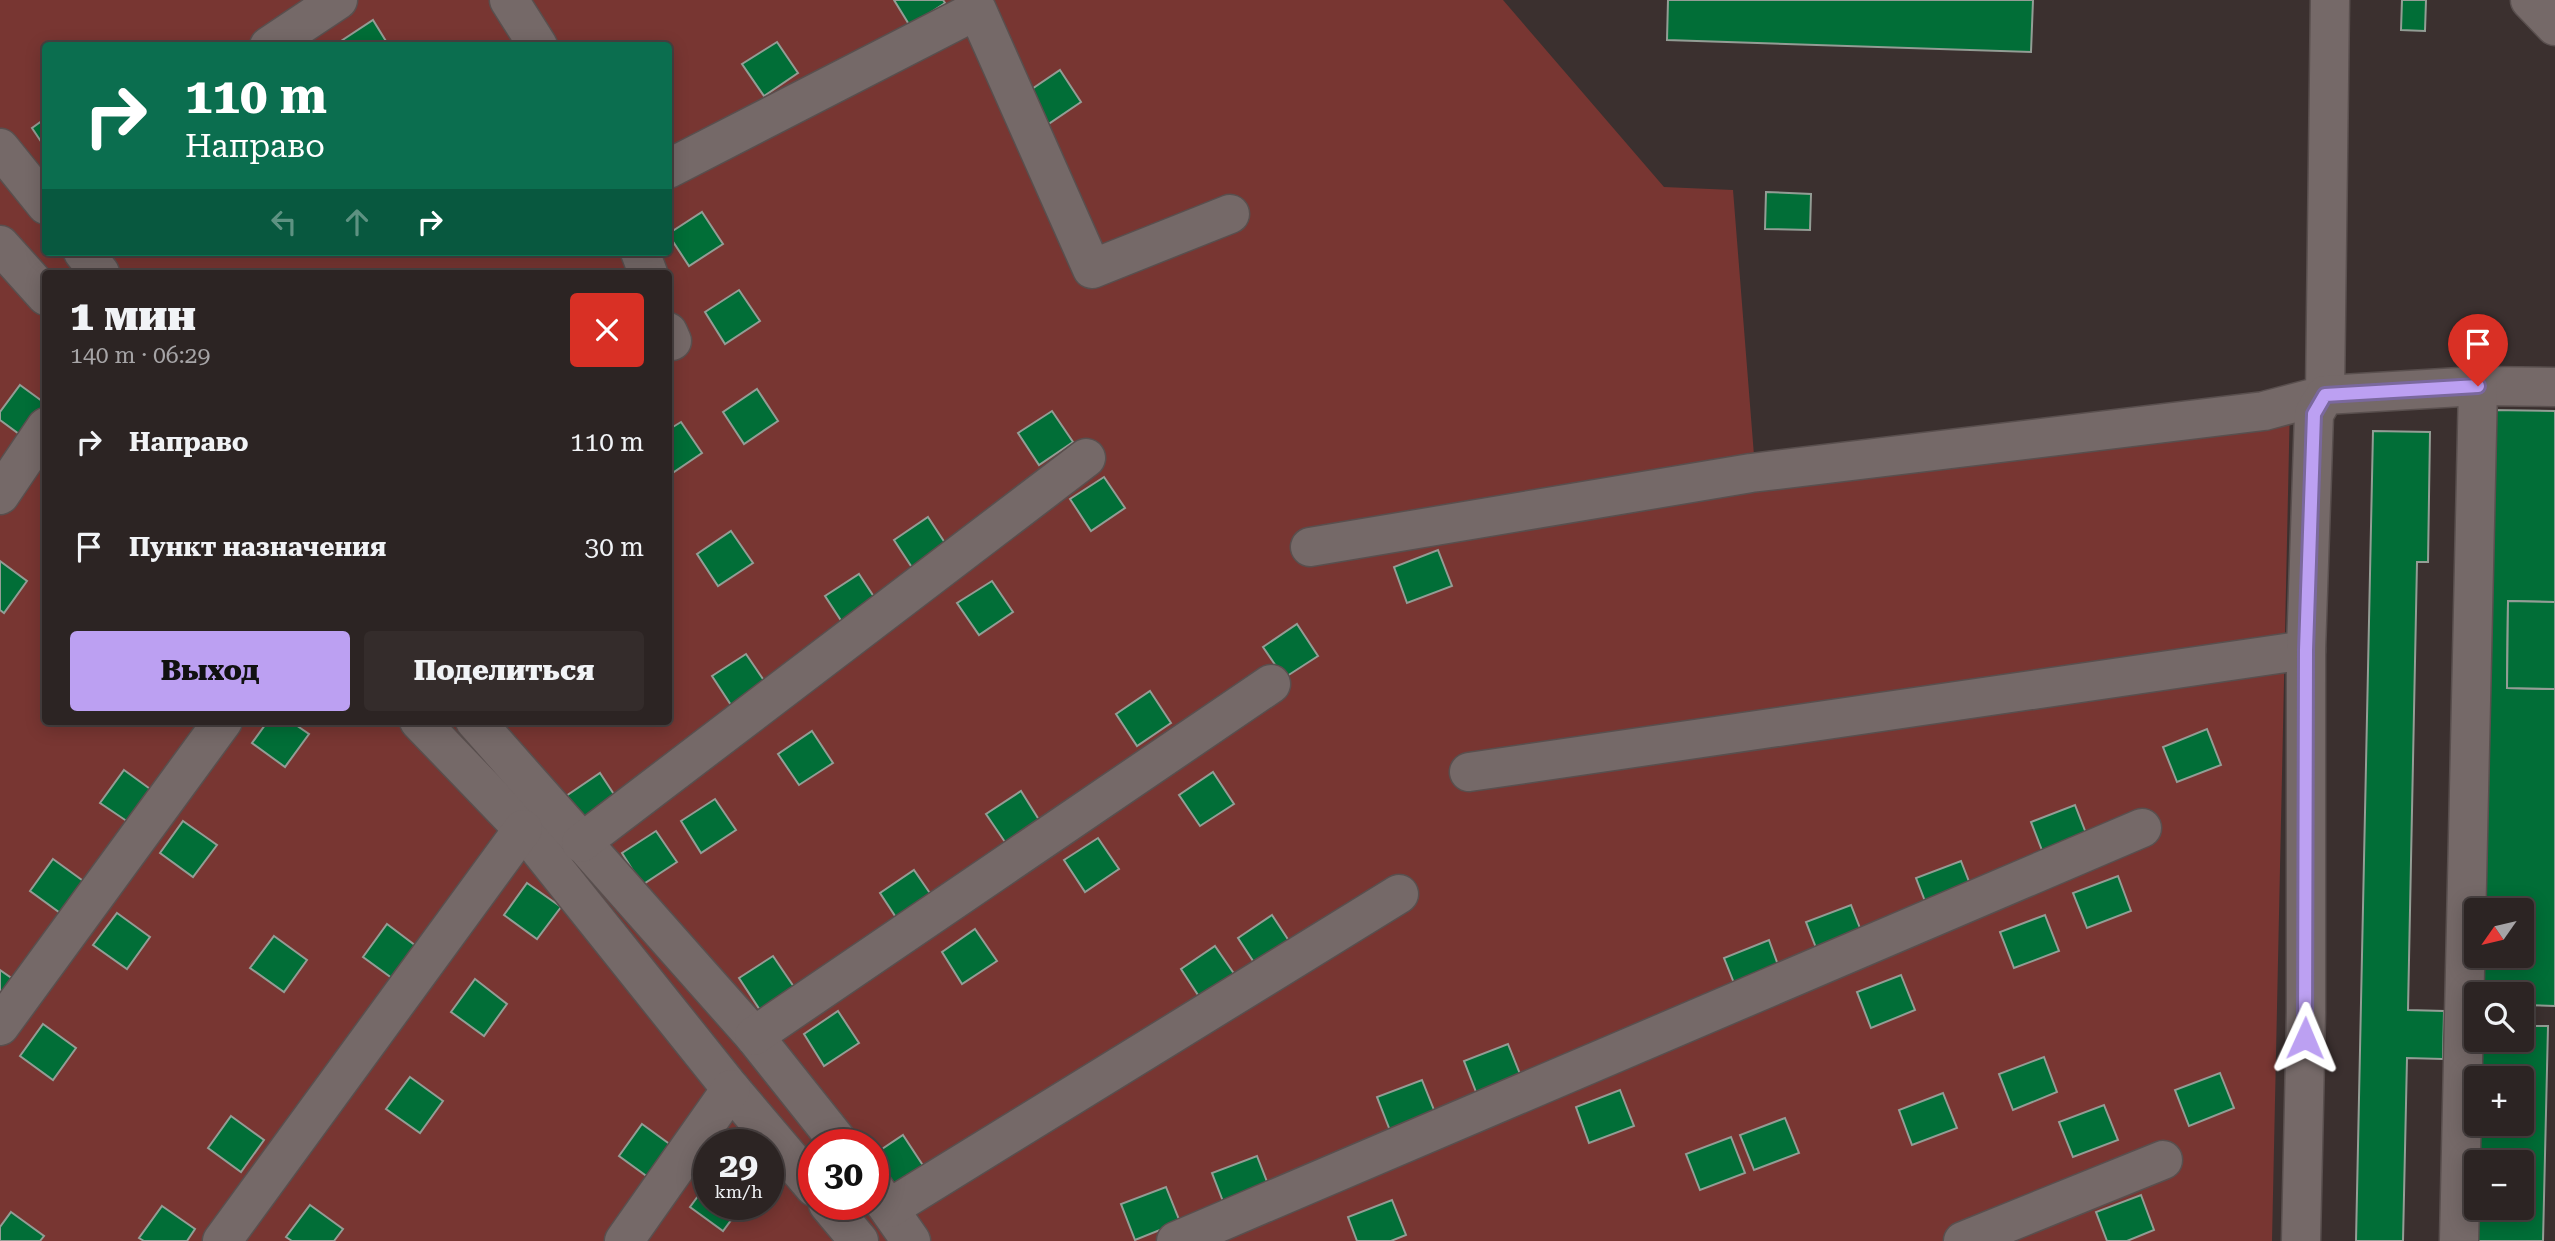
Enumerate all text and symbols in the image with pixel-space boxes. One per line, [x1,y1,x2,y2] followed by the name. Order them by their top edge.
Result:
[185,68,327,125] text: 110 m
[70,70,161,161] icon: right
[185,127,325,165] text: Направо
[265,203,303,241] icon: left
[338,203,376,241] icon: ahead
[411,203,449,241] icon: right
[70,291,196,340] text: 1 мин
[570,293,644,367] button: close
[2448,314,2508,386] pin
[2459,325,2497,363] icon: arrive
[70,342,210,369] text: 140 m · 06:29
[70,423,108,461] icon: right
[129,427,249,457] text: Направо
[570,427,644,457] text: 110 m
[70,528,108,566] icon: arrive
[129,532,386,562] text: Пункт назначения
[585,532,644,562] text: 30 m
[70,631,350,711] button: Выход
[364,631,644,711] button: Поделиться
[2464,898,2534,968] north arrow
[2464,898,2534,1220] map controls
[2464,982,2534,1052] button: search
[2268,1001,2342,1075] position arrow
[2464,1066,2534,1136] button: +
[798,1129,889,1220] speed limit sign: 30
[719,1145,758,1186] text: 29
[2464,1150,2534,1220] button: −
[714,1181,763,1202] text: km/h

